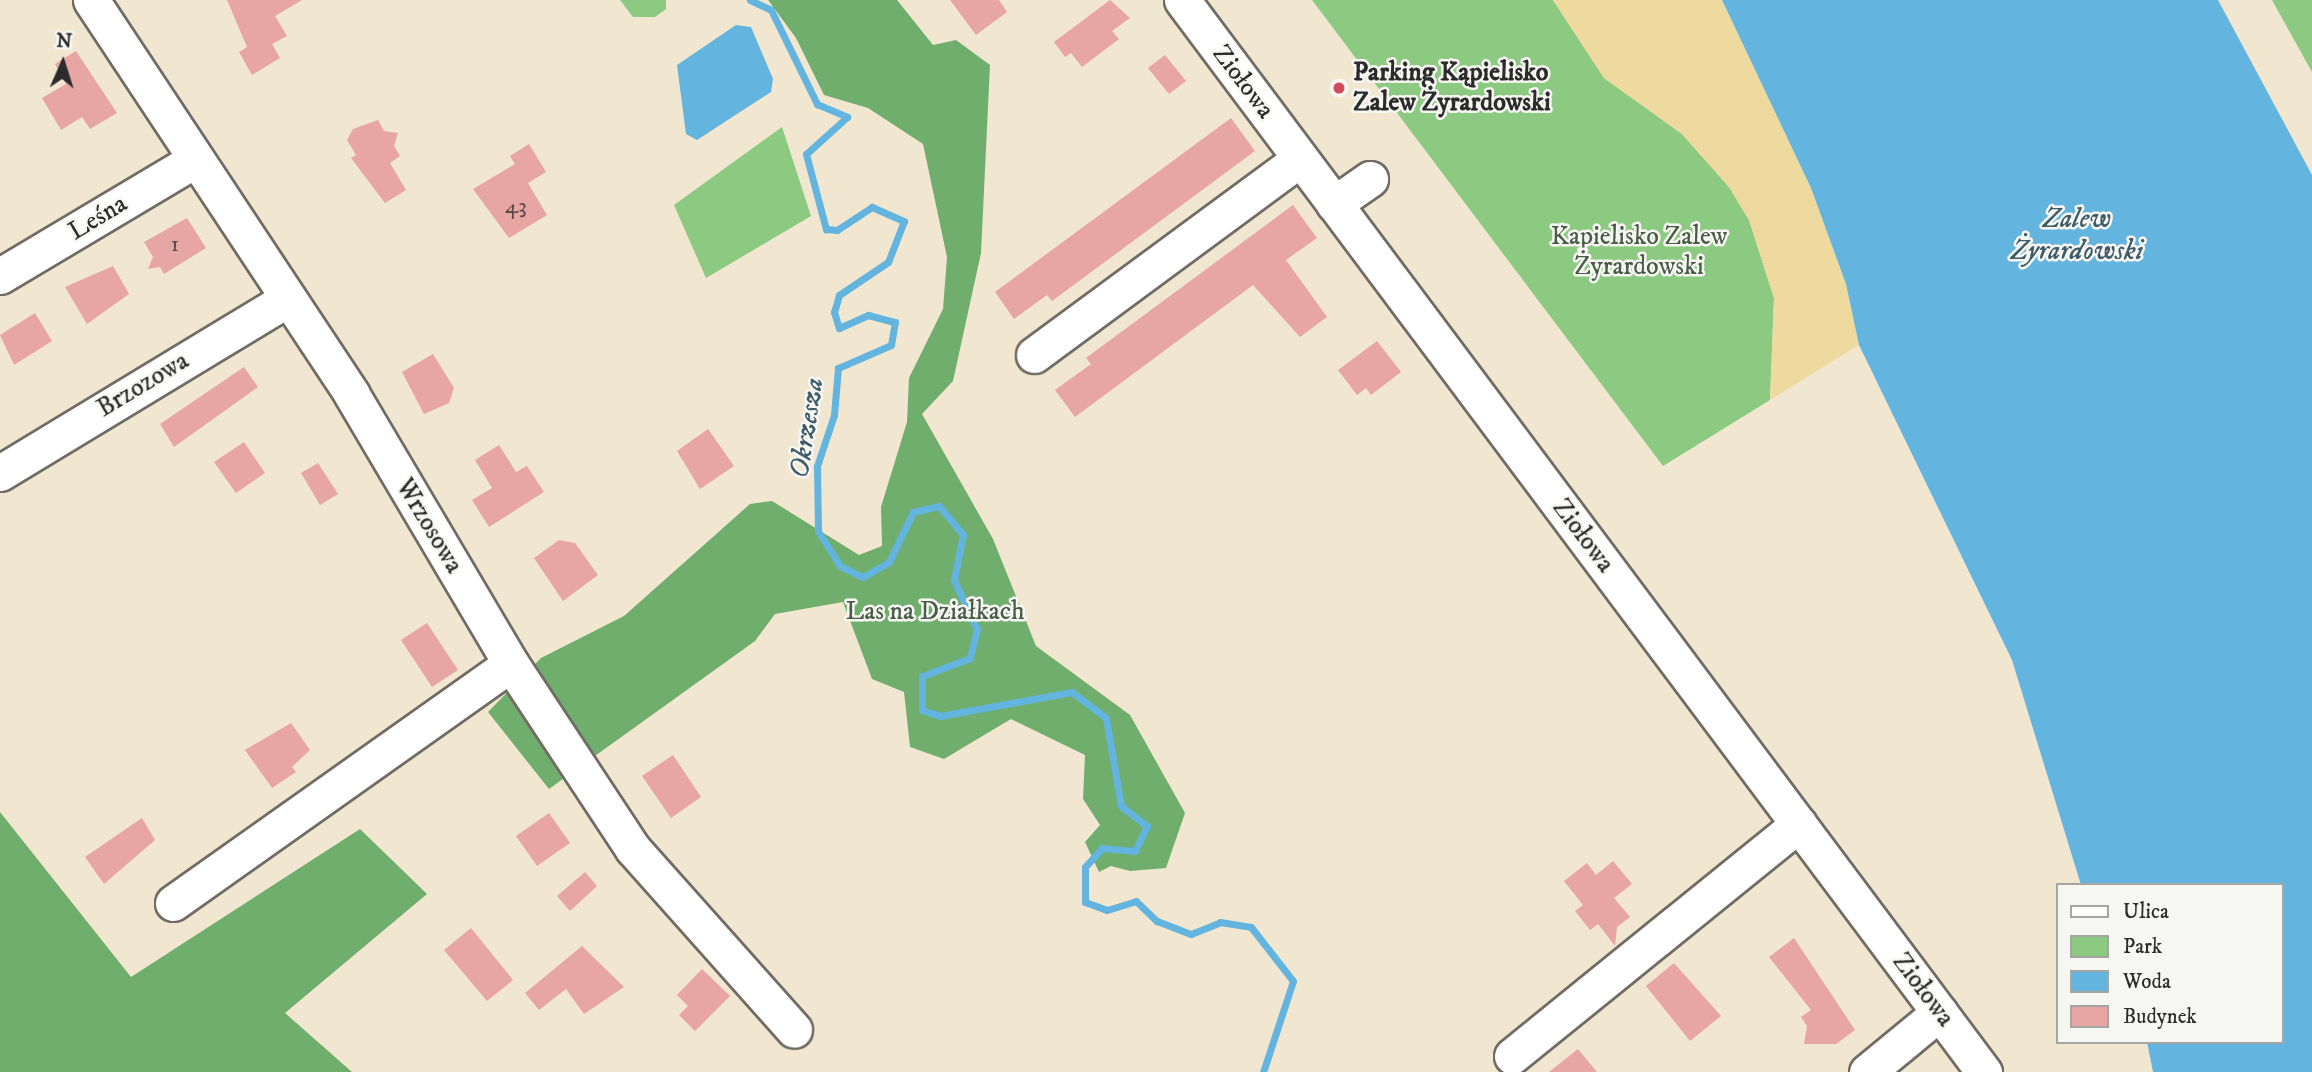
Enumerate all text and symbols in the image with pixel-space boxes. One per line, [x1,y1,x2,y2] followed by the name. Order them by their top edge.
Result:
[28,28,98,98] north arrow
[56,30,73,53] text: N
[1205,39,1281,125] street label: Ziołowa
[1353,57,1551,119] place label: Parking Kąpielisko Zalew Żyrardowski
[1331,80,1347,96] marker: Parking Kąpielisko Zalew Żyrardowski
[63,188,133,248] street label: Leśna
[505,193,527,221] house number: 43
[2011,202,2143,268] water label: Zalew Żyrardowski
[1551,221,1727,282] park label: Kapielisko Zalew Żyrardowski
[171,231,179,259] house number: 1
[91,346,195,424] street label: Brzozowa
[783,375,831,481] water label: Okrzesza
[389,473,469,579] street label: Wrzosowa
[1545,493,1621,579] street label: Ziołowa
[845,596,1025,628] park label: Las na Działkach
[2056,883,2284,1044] legend
[2123,899,2169,925] text: Ulica
[2123,934,2162,960] text: Park
[1885,947,1961,1033] street label: Ziołowa
[2123,969,2171,995] text: Woda
[2123,1004,2197,1030] text: Budynek

